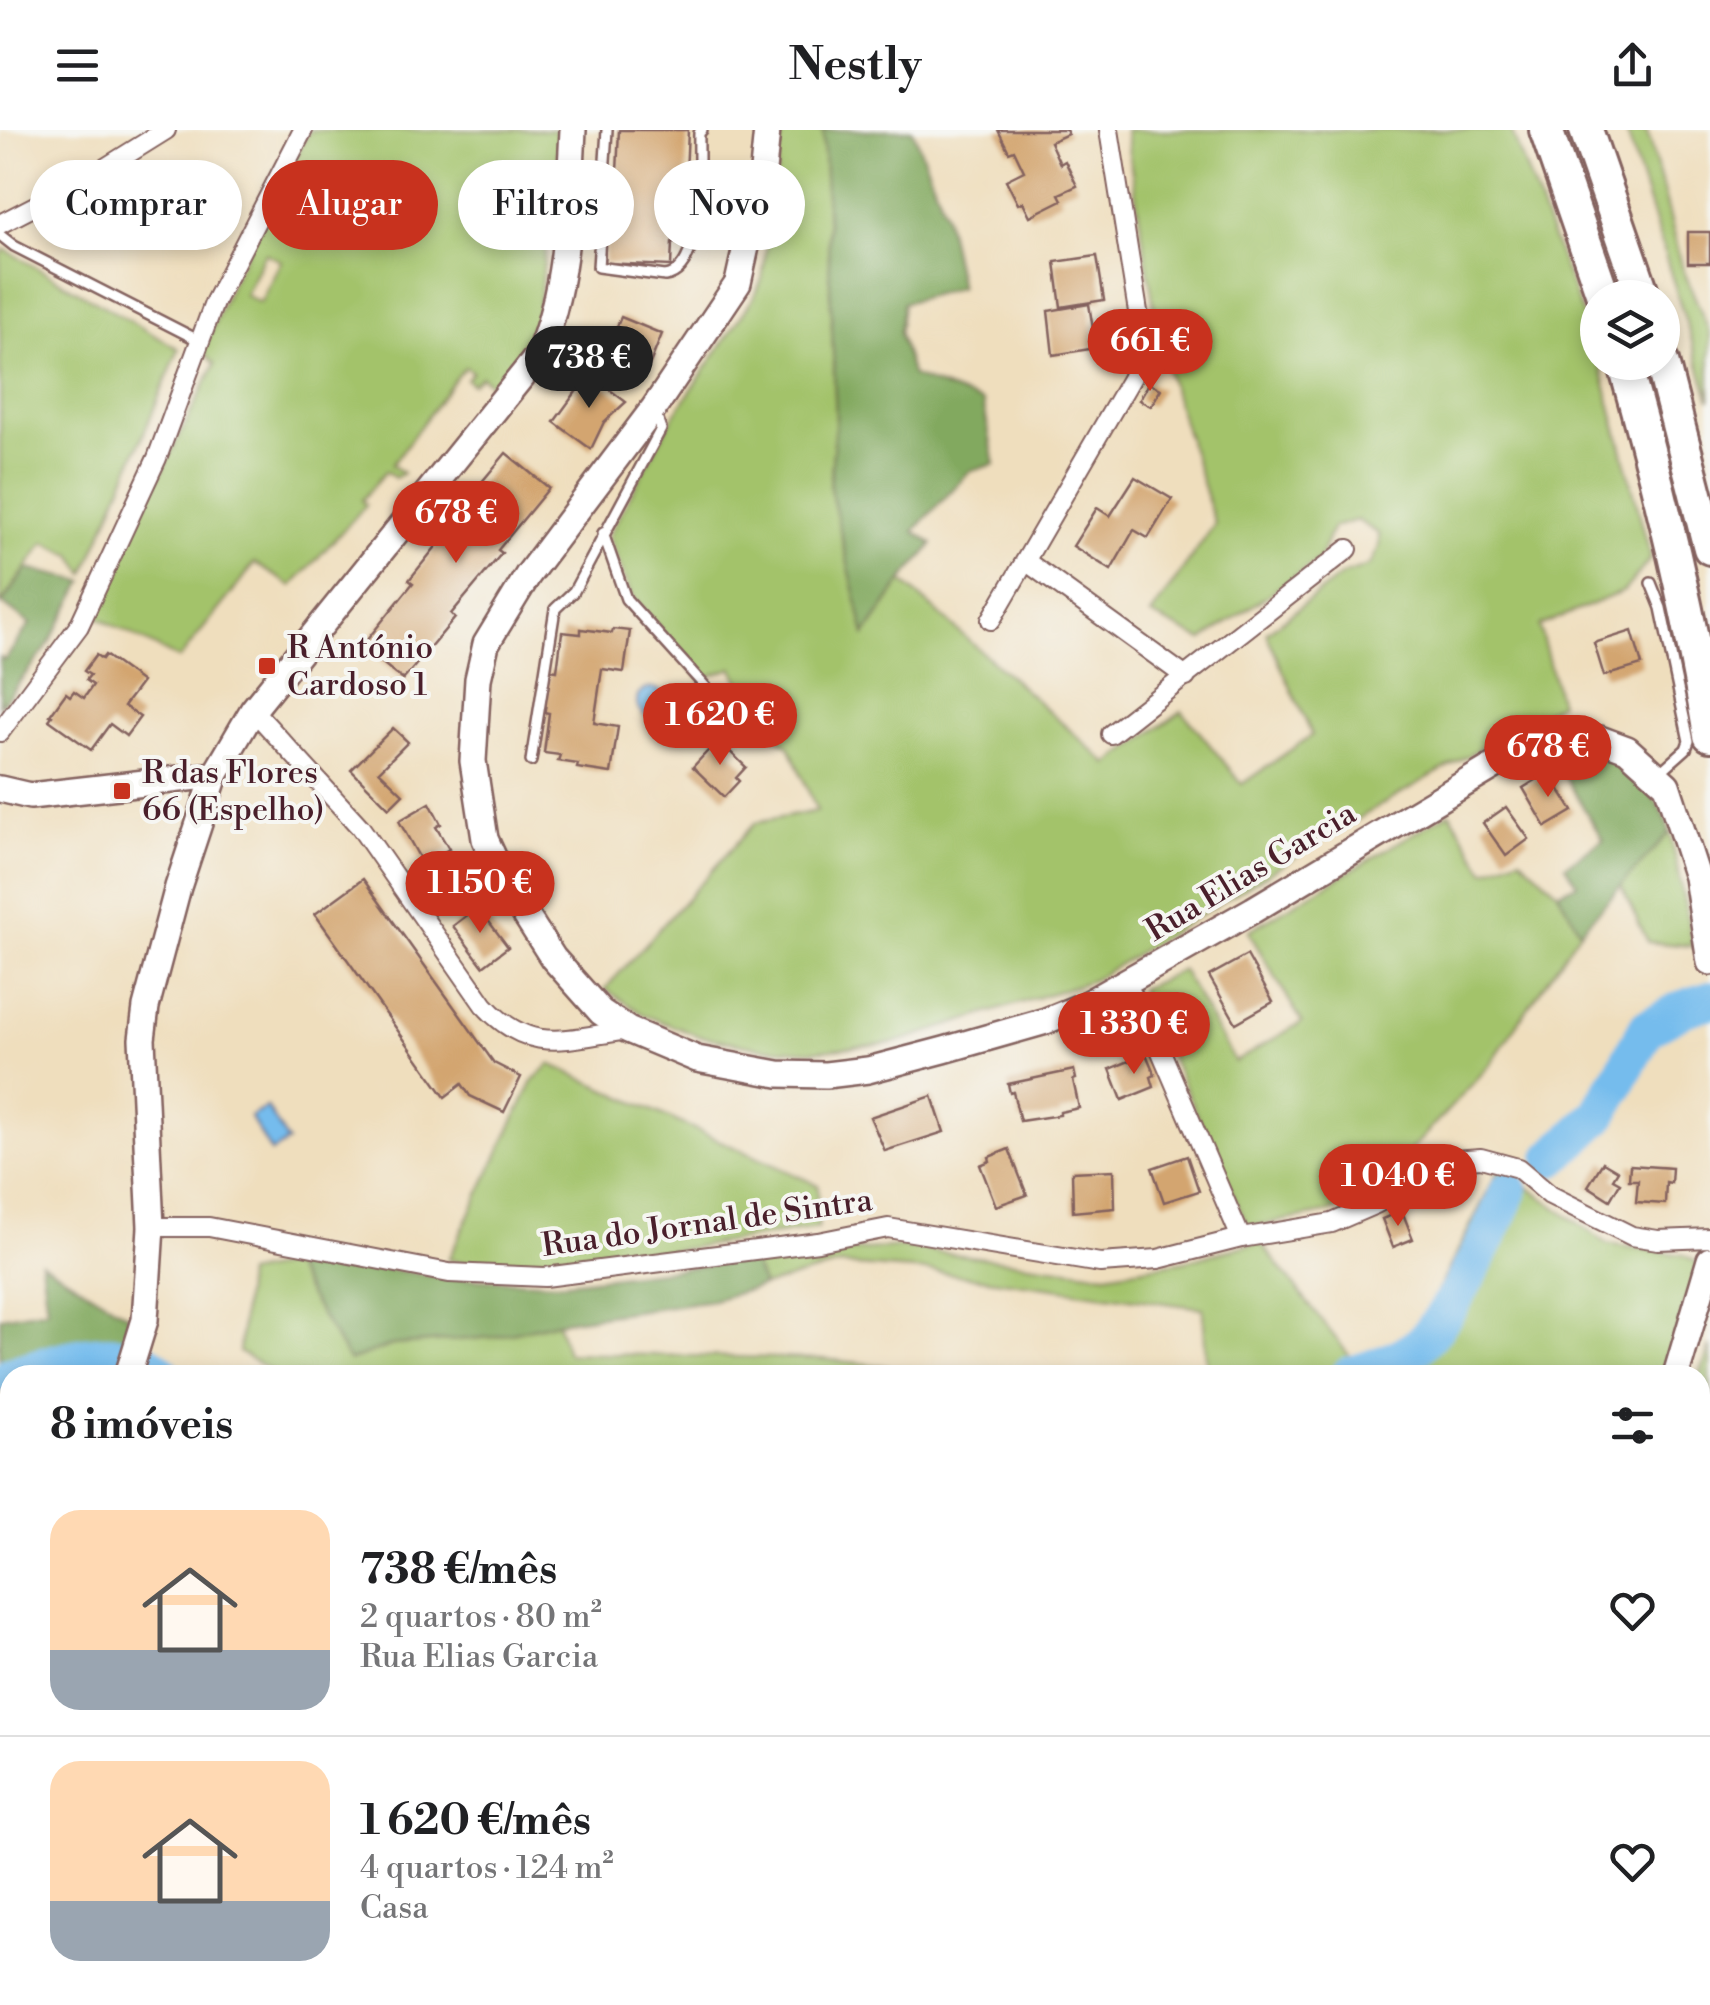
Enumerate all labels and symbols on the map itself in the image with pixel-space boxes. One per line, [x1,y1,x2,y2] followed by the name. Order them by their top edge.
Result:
[1080,309,1220,394] pin: 661 €
[519,326,659,411] pin: 738 €
[386,481,526,566] pin: 678 €
[287,628,433,705] place label: R António Cardoso 1
[256,655,278,677] marker: R António Cardoso 1
[628,683,812,768] pin: 1 620 €
[1478,715,1618,800] pin: 678 €
[142,753,324,830] place label: R das Flores 66 (Espelho)
[111,780,133,802] marker: R das Flores 66 (Espelho)
[1139,793,1364,950] street label: Rua Elias Garcia
[388,851,572,936] pin: 1 150 €
[1042,992,1226,1077] pin: 1 330 €
[1306,1144,1490,1229] pin: 1 040 €
[539,1180,876,1266] street label: Rua do Jornal de Sintra

